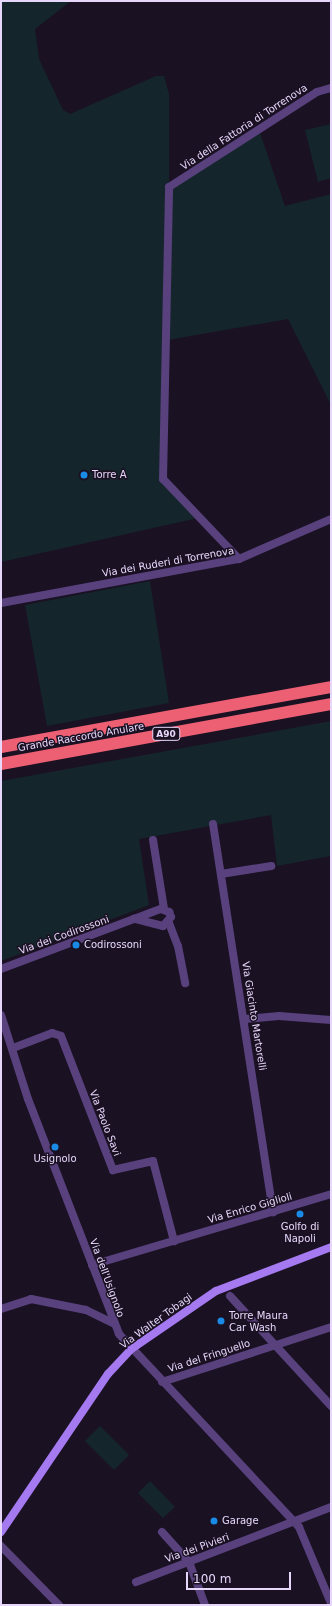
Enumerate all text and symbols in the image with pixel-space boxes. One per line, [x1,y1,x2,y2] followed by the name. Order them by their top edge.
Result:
[178,82,310,172] street label: Via della Fattoria di Torrenova
[92,469,127,481] place label: Torre A
[79,470,89,480] marker: Torre A
[101,544,235,580] street label: Via dei Ruderi di Torrenova
[17,720,145,754] street label: Grande Raccordo Anulare
[152,727,180,741] road number: A90
[17,913,111,957] street label: Via dei Codirossoni
[84,939,142,951] place label: Codirossoni
[71,940,81,950] marker: Codirossoni
[239,961,269,1071] street label: Via Giacinto Martorelli
[87,1088,123,1158] street label: Via Paolo Savi
[50,1142,60,1152] marker: Usignolo
[33,1153,77,1165] place label: Usignolo
[206,1190,294,1226] street label: Via Enrico Giglioli
[295,1209,305,1219] marker: Golfo di Napoli
[281,1220,319,1244] place label: Golfo di Napoli
[87,1237,127,1319] street label: Via dell'Usignolo
[118,1291,194,1351] street label: Via Walter Tobagi
[229,1309,288,1332] place label: Torre Maura Car Wash
[216,1316,226,1326] marker: Torre Maura Car Wash
[166,1337,252,1375] street label: Via del Fringuello
[222,1515,259,1527] place label: Garage
[209,1516,219,1526] marker: Garage
[163,1531,231,1565] street label: Via dei Pivieri
[188,1564,293,1590] scale bar
[193,1572,231,1586] text: 100 m

